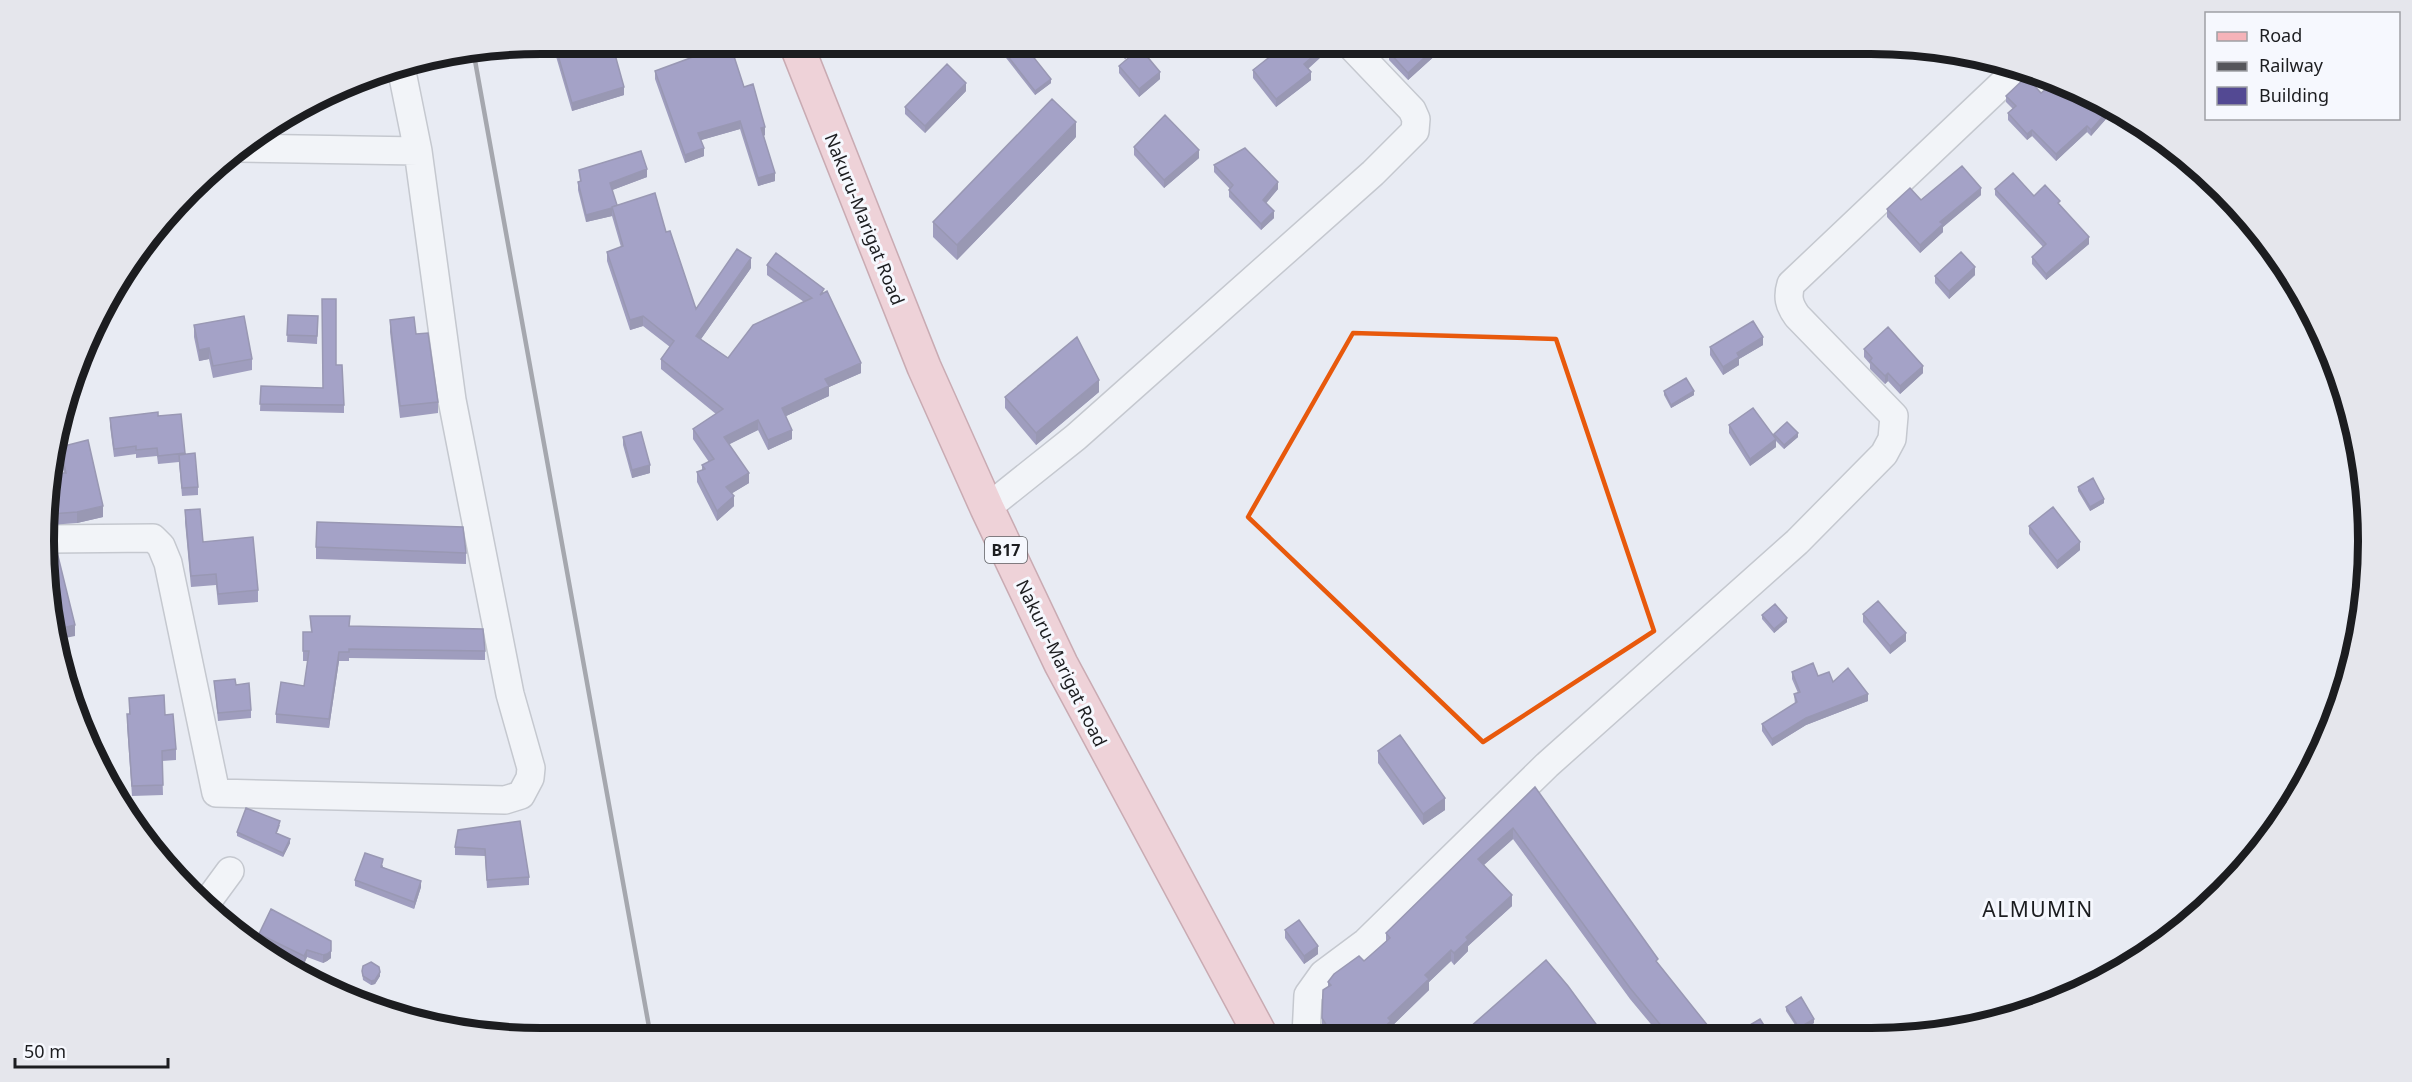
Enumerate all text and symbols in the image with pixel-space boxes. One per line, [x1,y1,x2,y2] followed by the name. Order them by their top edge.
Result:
[2205,12,2400,120] legend
[2259,23,2302,47] text: Road
[2259,53,2324,77] text: Railway
[2259,83,2329,107] text: Building
[820,130,910,308] street label: Nakuru-Marigat Road
[985,537,1027,563] road number: B17
[1011,576,1113,750] street label: Nakuru-Marigat Road
[1982,895,2094,923] district label: ALMUMIN
[15,1031,168,1069] scale bar
[24,1039,66,1063] text: 50 m

